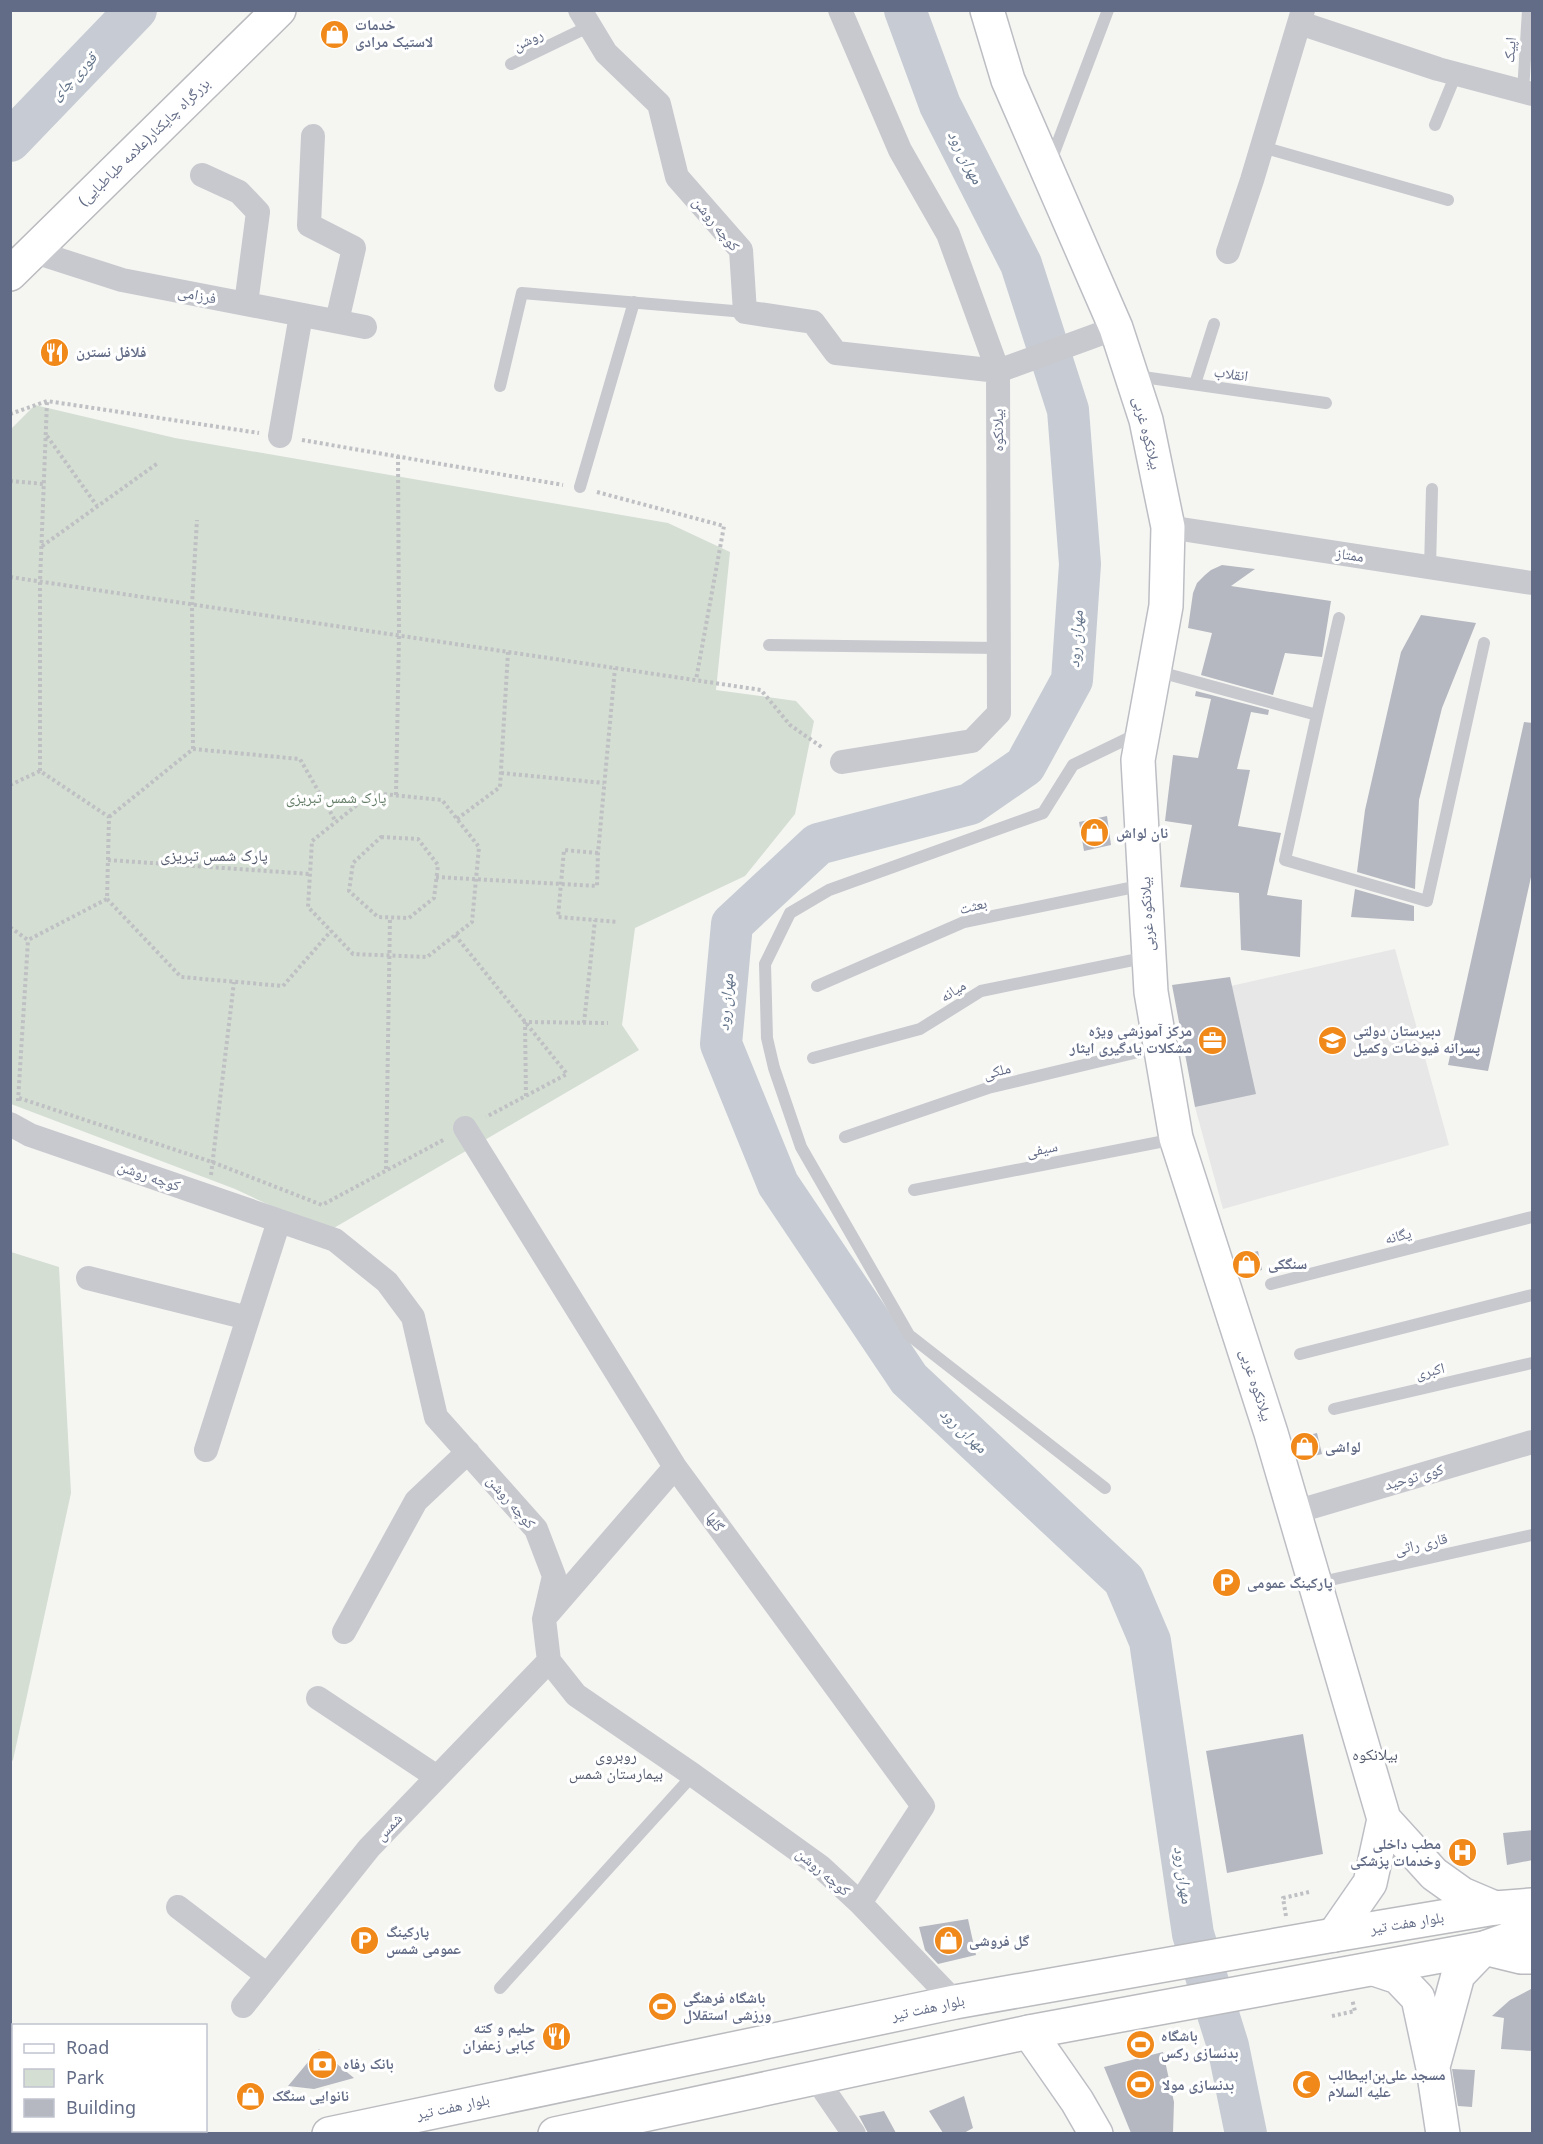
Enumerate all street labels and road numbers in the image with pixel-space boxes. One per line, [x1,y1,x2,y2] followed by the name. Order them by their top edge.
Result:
[509,23,547,56] street label: روشن
[1498,36,1520,63] street label: اپیک
[73,73,214,210] street label: بزرگراه چایکنار(علامه طباطبایی)
[688,192,745,256] street label: کوچه روشن
[176,280,218,309] street label: فرزامی
[1213,361,1249,385] street label: انقلاب
[1128,394,1167,472] street label: بیلانکوه غربی
[987,409,1007,451] street label: بیلانکوه
[1334,542,1366,566] street label: ممتاز
[1134,876,1159,952] street label: بیلانکوه غربی
[957,892,989,918] street label: بعثت
[936,974,969,1006] street label: میانه
[981,1057,1013,1084] street label: ملکی
[1024,1135,1059,1162] street label: سیفی
[115,1155,183,1196] street label: کوچه روشن
[1382,1222,1413,1248] street label: یگانه
[1235,1346,1278,1424] street label: بیلانکوه غربی
[1413,1357,1447,1384] street label: اکبری
[1382,1458,1446,1495] street label: کوی توحید
[482,1470,541,1533] street label: کوچه روشن
[702,1508,730,1535] street label: گلها
[1392,1527,1449,1560] street label: قاری راثی
[370,1808,407,1845] street label: شمس
[792,1843,855,1901] street label: کوچه روشن
[1368,1906,1445,1938] street label: بلوار هفت تیر
[888,1990,966,2025] street label: بلوار هفت تیر
[413,2089,491,2124] street label: بلوار هفت تیر

